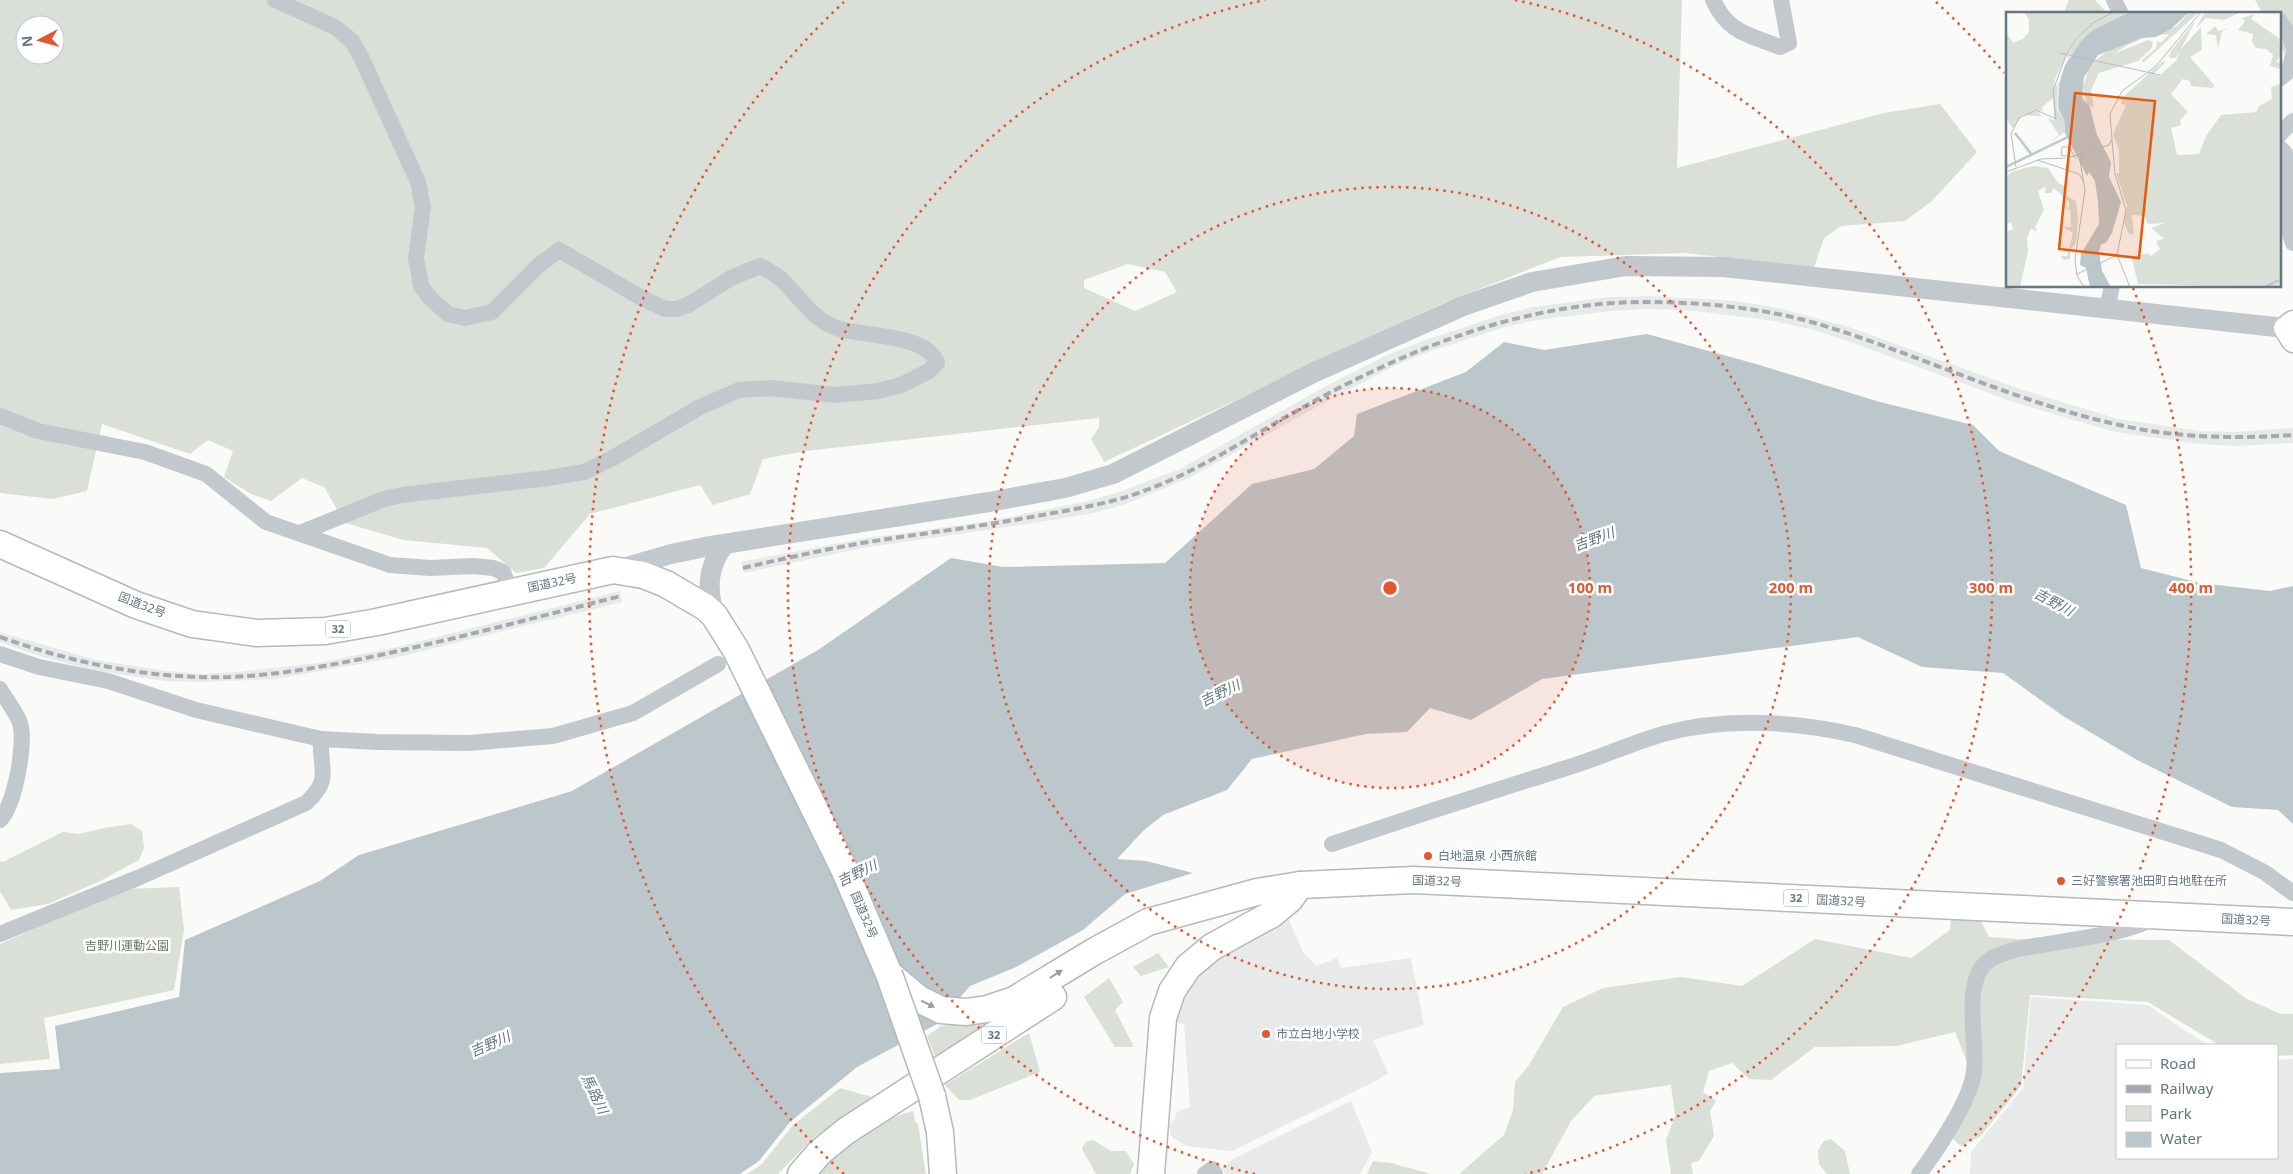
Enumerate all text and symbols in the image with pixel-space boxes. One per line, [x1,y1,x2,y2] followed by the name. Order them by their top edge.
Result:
[2006,12,2280,288] inset map
[15,15,65,65] north arrow
[17,35,37,48] text: N
[1571,522,1619,555] water label: 吉野川
[526,569,578,596] street label: 国道32号
[1568,577,1612,597] text: 100 m
[1769,577,1813,597] text: 200 m
[1969,577,2013,597] text: 300 m
[2169,577,2213,597] text: 400 m
[1381,579,1399,597] centre of rings
[2031,583,2079,621] water label: 吉野川
[116,588,168,621] street label: 国道32号
[326,620,350,638] road number: 32
[1197,674,1245,710] water label: 吉野川
[1438,847,1537,864] place label: 白地温泉 小西旅館
[1422,850,1434,862] marker: 白地温泉 小西旅館
[834,854,882,890] water label: 吉野川
[1412,871,1462,890] street label: 国道32号
[2071,872,2227,889] place label: 三好警察署池田町白地駐在所
[2055,875,2067,887] marker: 三好警察署池田町白地駐在所
[847,889,882,941] street label: 国道32号
[1784,890,1808,906] road number: 32
[1816,891,1866,910] street label: 国道32号
[2221,910,2271,929] street label: 国道32号
[85,937,169,954] park label: 吉野川運動公園
[1049,970,1062,979] one-way arrow
[921,1000,935,1008] one-way arrow
[1276,1025,1360,1042] place label: 市立白地小学校
[467,1026,515,1061] water label: 吉野川
[982,1026,1006,1044] road number: 32
[1260,1028,1272,1040] marker: 市立白地小学校
[2116,1044,2278,1159] legend
[2160,1053,2196,1073] text: Road
[578,1071,614,1119] water label: 馬路川
[2160,1078,2214,1098] text: Railway
[2160,1103,2192,1123] text: Park
[2160,1128,2202,1148] text: Water

